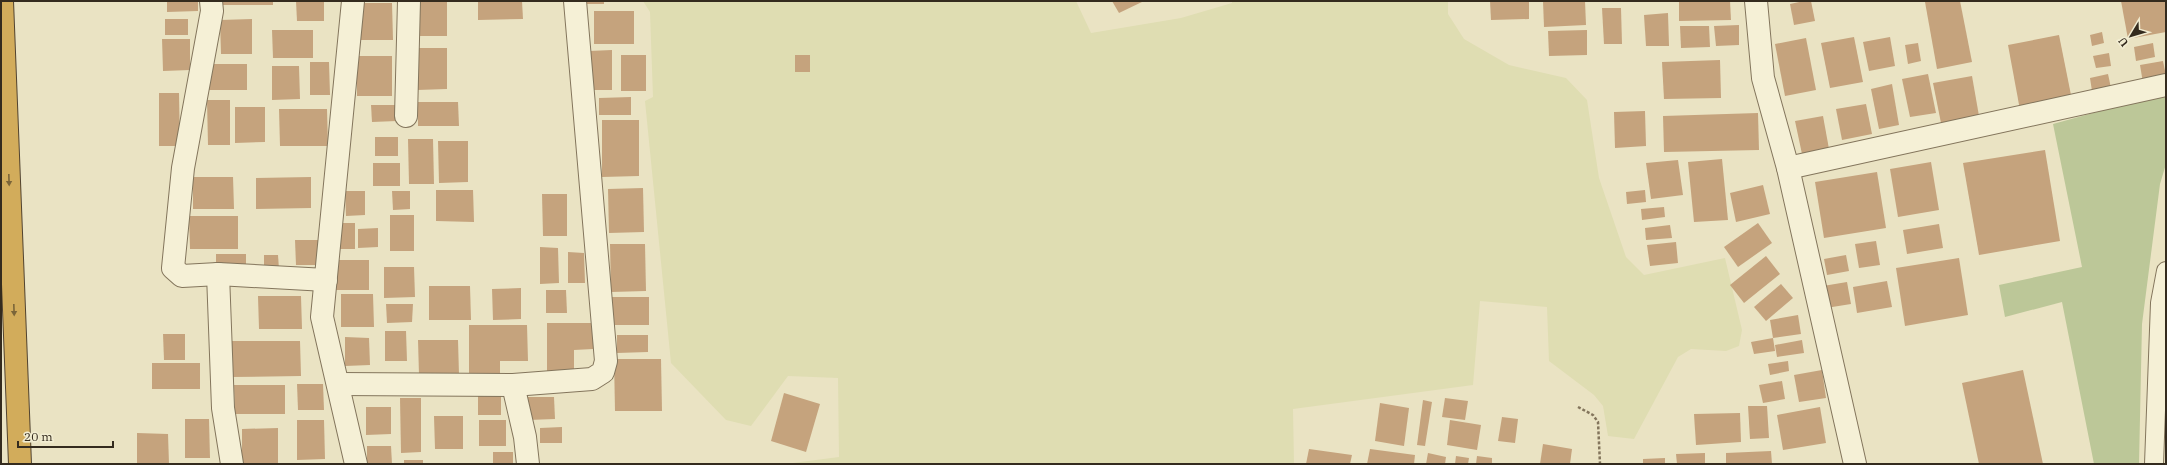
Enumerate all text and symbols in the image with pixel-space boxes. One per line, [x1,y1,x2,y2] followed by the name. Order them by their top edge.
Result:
[2111,16,2151,56] north arrow
[2115,34,2131,50] text: U
[5,174,12,186] one-way arrow
[10,304,17,316] one-way arrow
[18,423,113,449] scale bar
[24,429,53,444] text: 20 m

